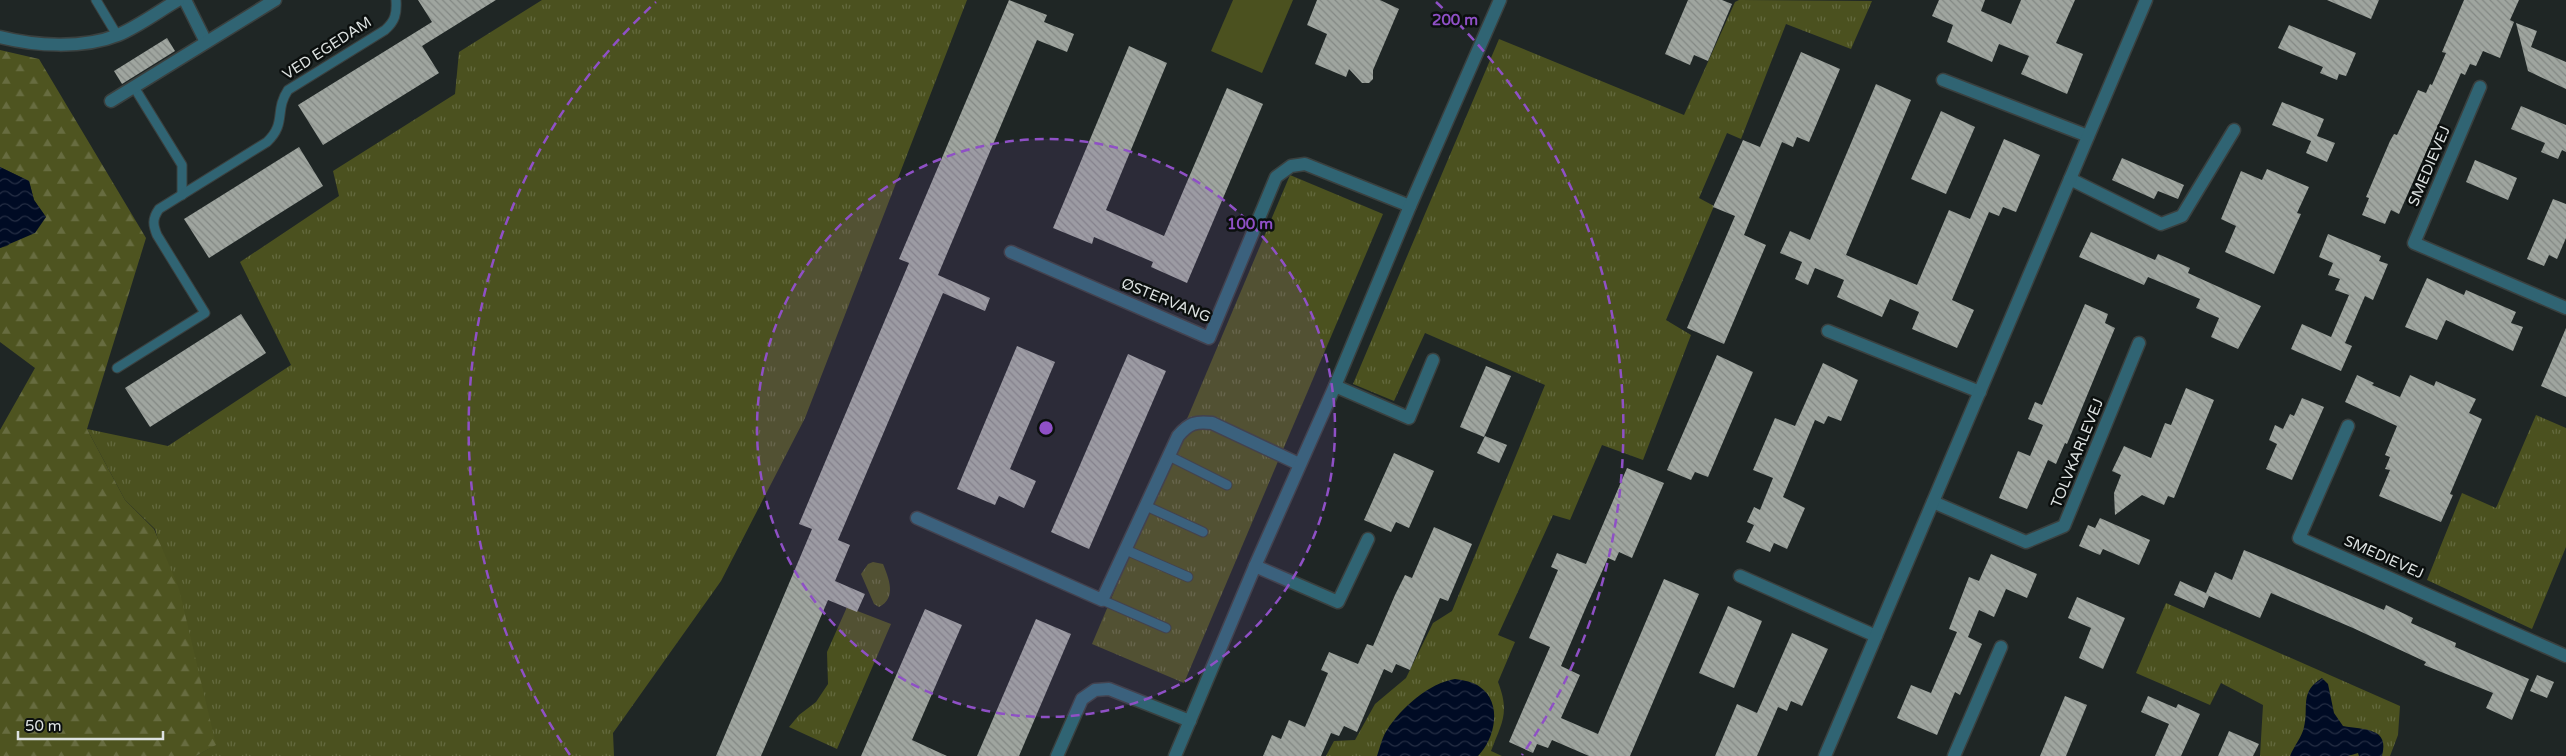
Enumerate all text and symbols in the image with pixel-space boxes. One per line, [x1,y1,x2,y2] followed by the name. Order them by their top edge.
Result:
[1432,11,1478,29] text: 200 m
[279,13,375,83] street label: VED EGEDAM
[2404,123,2454,209] street label: SMEDIEVEJ
[1227,215,1273,233] text: 100 m
[1119,274,1213,326] street label: ØSTERVANG
[2047,396,2107,510] street label: TOLVKARLEVEJ
[1037,419,1055,437] centre of rings
[2341,531,2427,583] street label: SMEDIEVEJ
[18,708,162,740] scale bar
[25,717,62,735] text: 50 m

